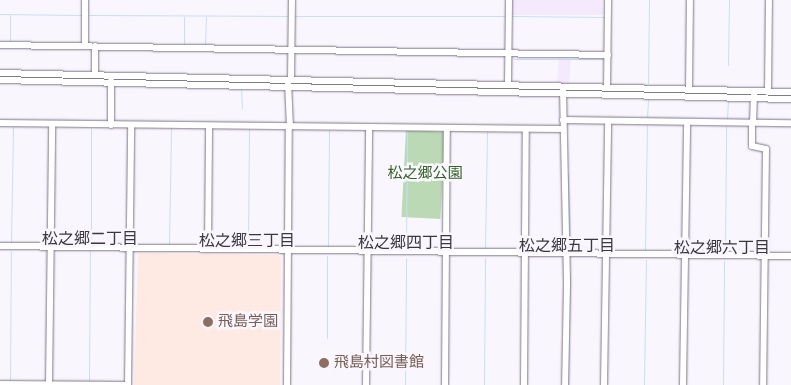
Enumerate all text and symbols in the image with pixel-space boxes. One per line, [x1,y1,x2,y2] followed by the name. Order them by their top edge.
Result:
[388,165,462,183] park label: 松之郷公園
[42,229,138,249] district label: 松之郷二丁目
[199,231,295,251] district label: 松之郷三丁目
[358,233,454,253] district label: 松之郷四丁目
[519,236,615,256] district label: 松之郷五丁目
[674,238,770,258] district label: 松之郷六丁目
[218,313,278,331] place label: 飛島学園
[202,316,214,328] marker: 飛島学園
[334,354,424,372] place label: 飛島村図書館
[318,357,330,369] marker: 飛島村図書館

